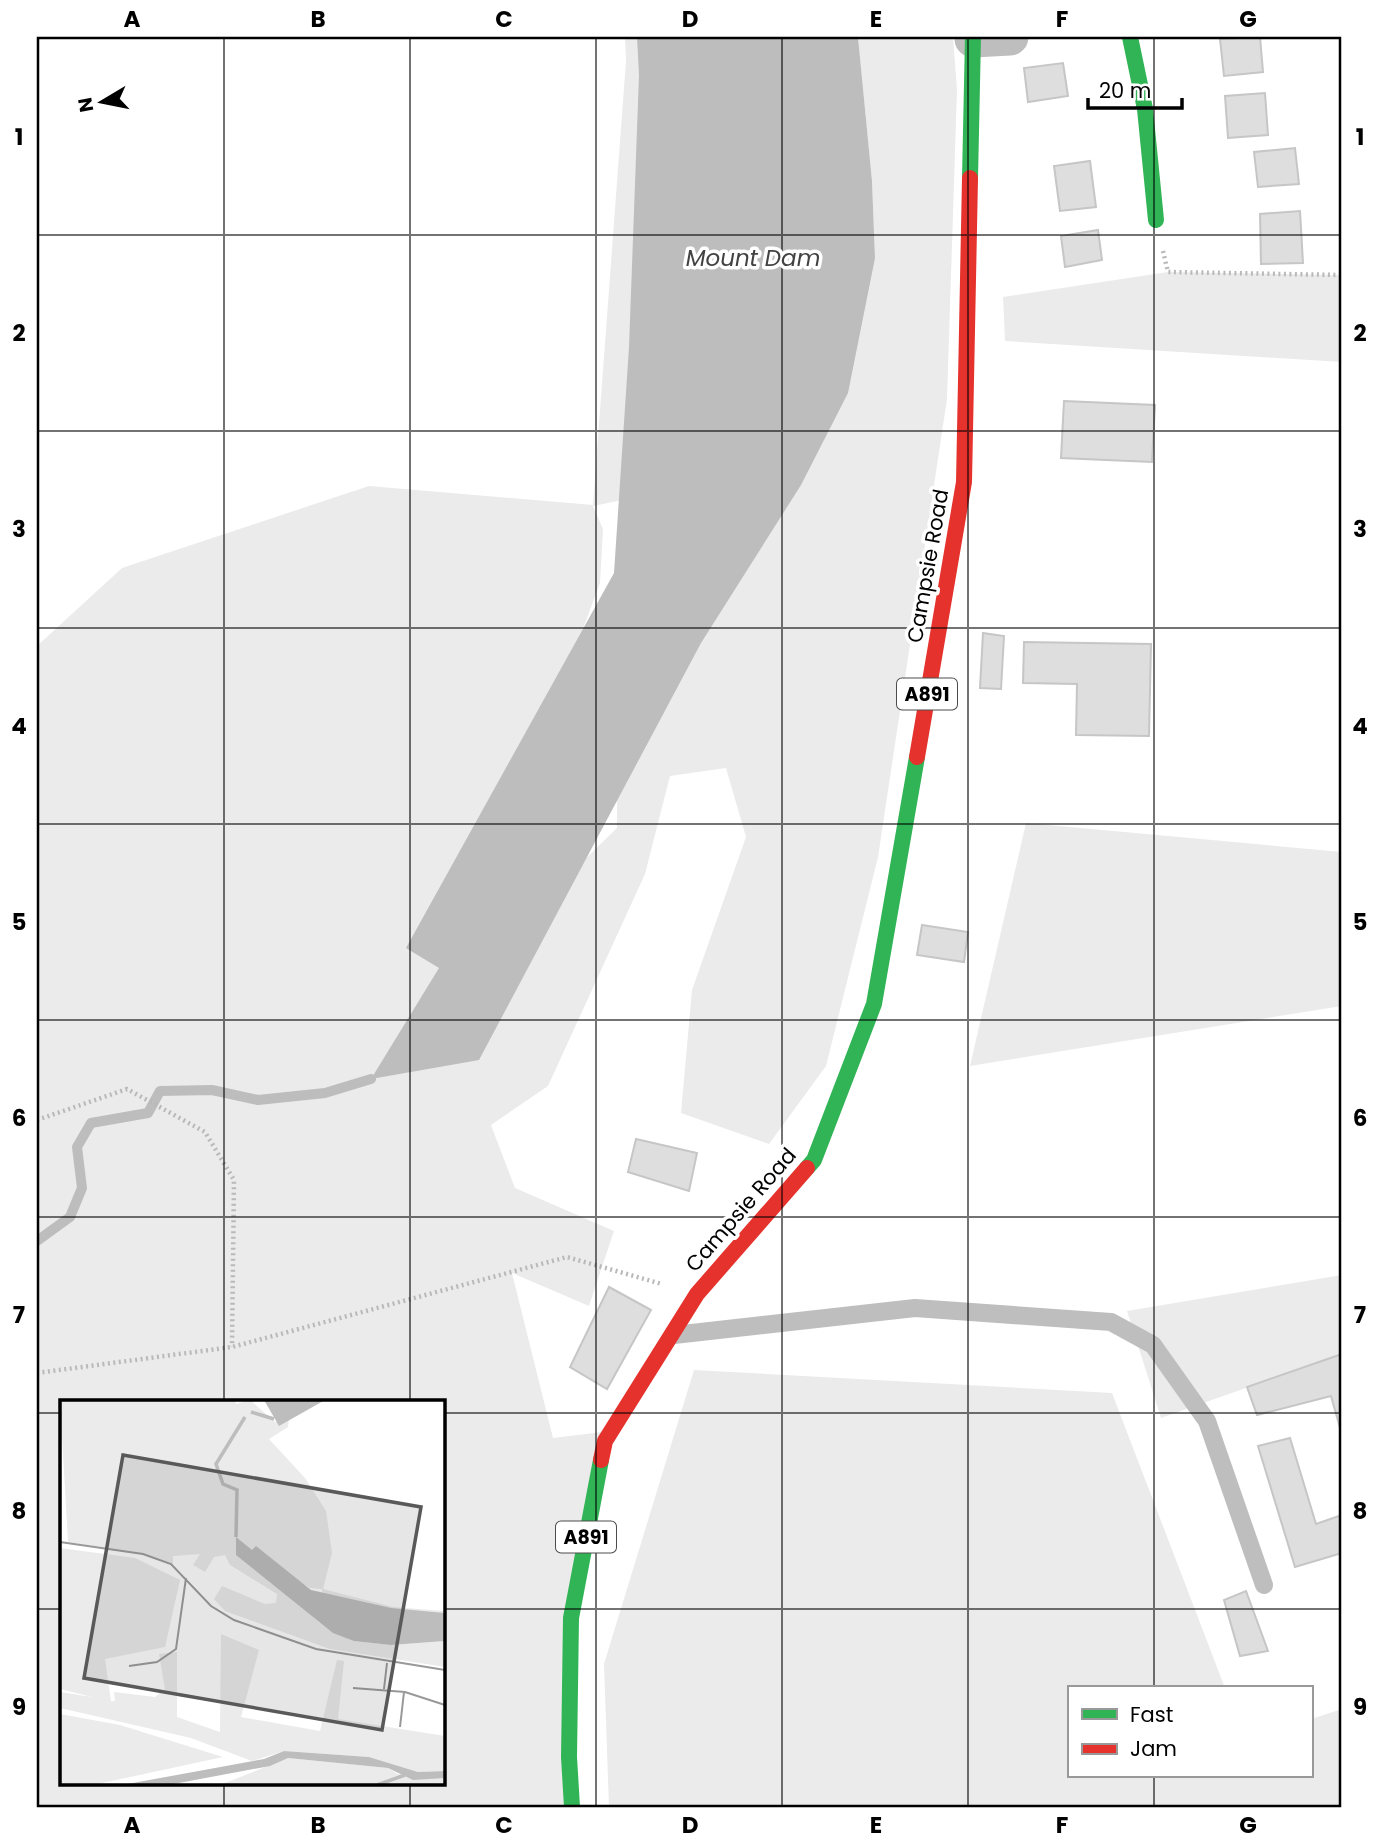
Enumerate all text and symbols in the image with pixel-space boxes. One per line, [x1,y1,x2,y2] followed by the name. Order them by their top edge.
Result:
[124,3,141,35] text: A
[310,3,326,35] text: B
[495,3,513,35] text: C
[682,3,698,35] text: D
[870,3,882,35] text: E
[1056,3,1068,35] text: F
[1239,3,1257,35] text: G
[66,66,136,136] north arrow
[1088,66,1183,110] scale bar
[1099,76,1152,105] text: 20 m
[71,95,100,114] text: N
[15,121,23,153] text: 1
[1356,121,1364,153] text: 1
[686,242,820,274] water label: Mount Dam
[12,317,26,349] text: 2
[1353,317,1367,349] text: 2
[900,487,955,645] street label: Campsie Road
[12,513,26,545] text: 3
[1353,513,1367,545] text: 3
[897,678,957,709] road number: A891
[11,710,27,742] text: 4
[1352,710,1368,742] text: 4
[12,906,26,938] text: 5
[1353,906,1367,938] text: 5
[12,1102,26,1134] text: 6
[1353,1102,1367,1134] text: 6
[679,1141,803,1278] street label: Campsie Road
[13,1299,25,1331] text: 7
[1354,1299,1366,1331] text: 7
[60,1400,444,1784] inset map
[12,1495,26,1527] text: 8
[1353,1495,1367,1527] text: 8
[556,1522,616,1553] road number: A891
[1068,1686,1312,1778] legend
[12,1691,26,1723] text: 9
[1353,1691,1367,1723] text: 9
[1130,1700,1173,1729] text: Fast
[1130,1734,1177,1763] text: Jam
[124,1809,141,1841] text: A
[310,1809,326,1841] text: B
[495,1809,513,1841] text: C
[682,1809,698,1841] text: D
[870,1809,882,1841] text: E
[1056,1809,1068,1841] text: F
[1239,1809,1257,1841] text: G

